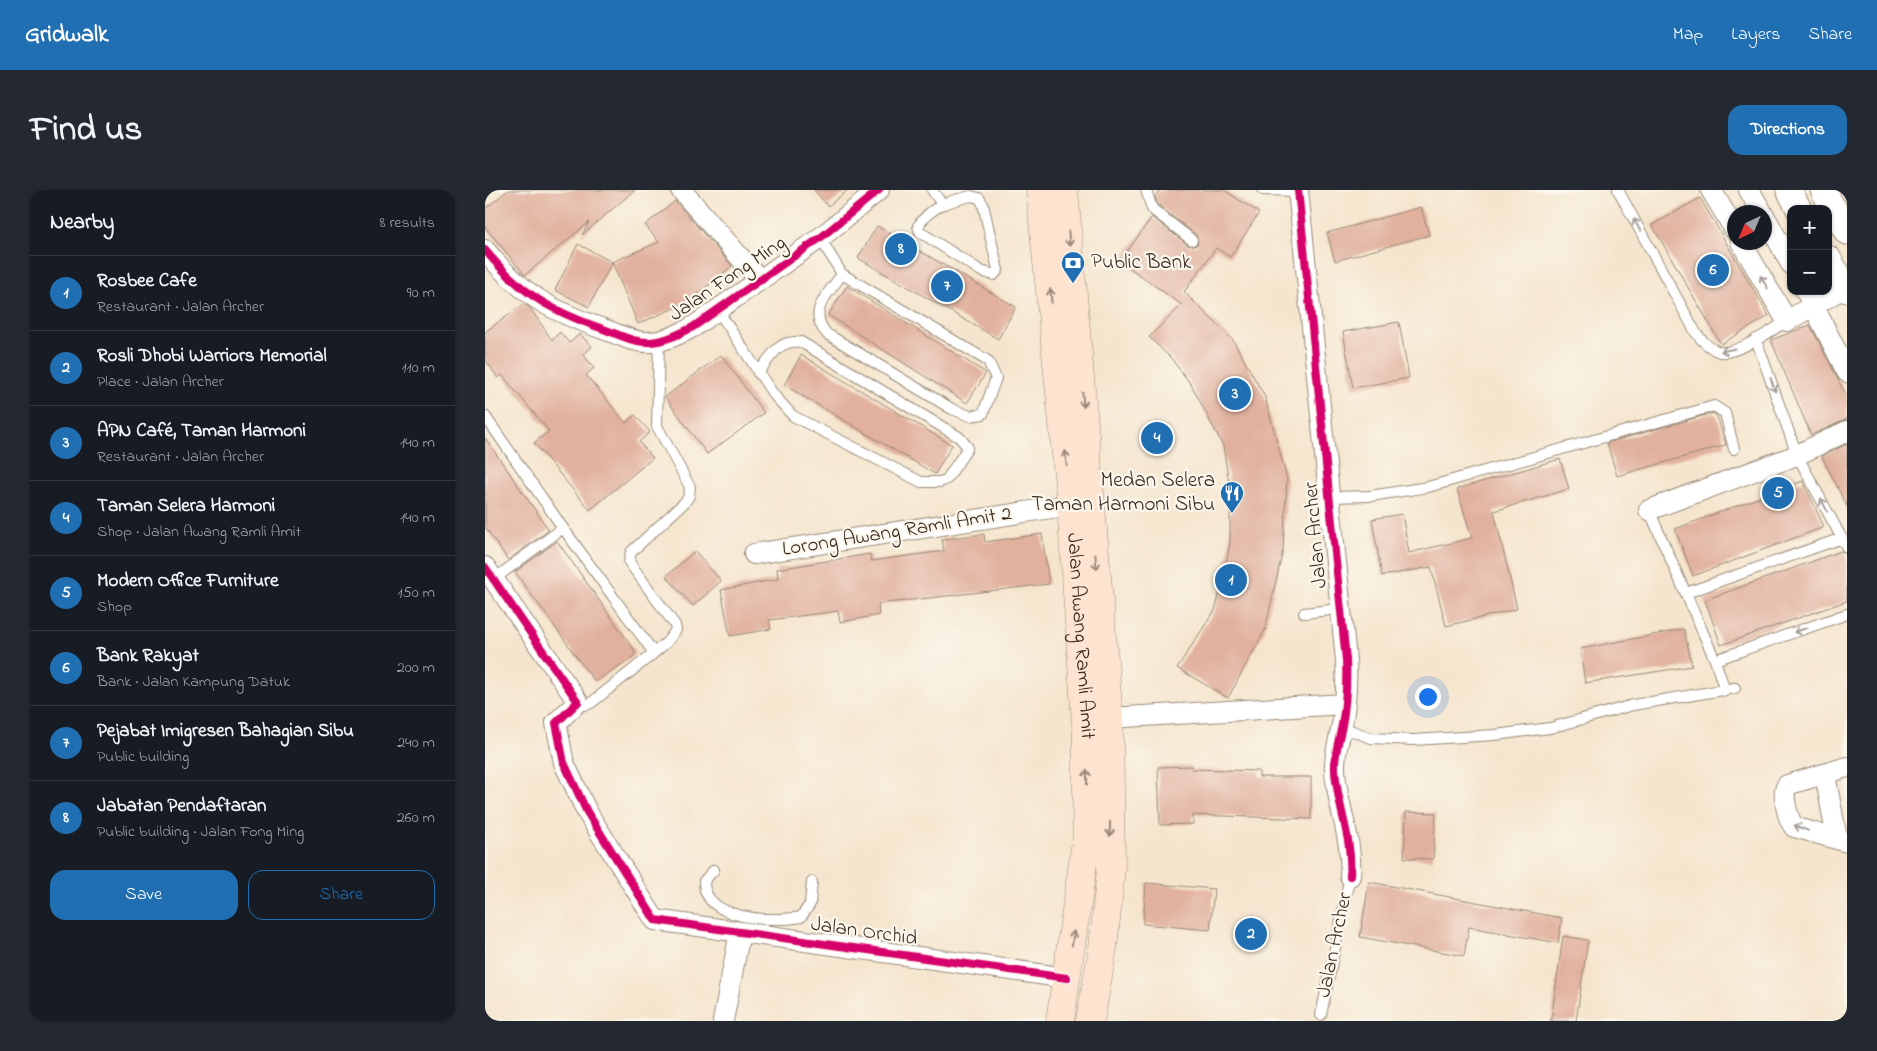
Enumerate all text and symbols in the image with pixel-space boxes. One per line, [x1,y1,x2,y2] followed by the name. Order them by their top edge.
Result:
[25,18,109,53] text: Gridwalk
[1673,22,1703,48] text: Map
[1731,22,1781,48] text: Layers
[1809,22,1852,48] text: Share
[30,105,142,156] text: Find us
[1728,105,1847,155] button: Directions
[1727,205,1772,250] north arrow
[1787,205,1832,295] map controls
[1787,205,1832,250] button: +
[50,208,114,238] text: Nearby
[379,211,435,235] text: 8 results
[1632,218,1641,233] one-way arrow
[663,229,794,331] street label: Jalan Fong Ming
[885,230,917,268] pin: 8
[1064,230,1073,246] one-way arrow
[1091,248,1192,278] place label: Public Bank
[1060,250,1086,284] bank icon: Public Bank
[1787,250,1832,295] button: −
[1697,251,1729,289] pin: 6
[931,267,963,305] pin: 7
[97,268,197,295] text: Rosbee Cafe
[1759,274,1769,289] one-way arrow
[63,281,69,305] text: 1
[407,281,435,305] text: 90 m
[1046,288,1056,304] one-way arrow
[97,295,264,319] text: Restaurant · Jalan Archer
[97,343,327,370] text: Rosli Dhobi Warriors Memorial
[1720,345,1736,355] one-way arrow
[62,356,70,380] text: 2
[401,356,435,380] text: 110 m
[97,370,224,394] text: Place · Jalan Archer
[1219,375,1251,413] pin: 3
[1769,377,1778,393] one-way arrow
[1078,392,1087,408] one-way arrow
[97,418,306,445] text: APN Café, Taman Harmoni
[1141,419,1173,457] pin: 4
[63,431,69,455] text: 3
[400,431,435,455] text: 140 m
[97,445,264,469] text: Restaurant · Jalan Archer
[1062,450,1071,466] one-way arrow
[1031,466,1215,520] place label: Medan Selera Taman Harmoni Sibu
[1762,474,1794,512] pin: 5
[1219,480,1245,514] restaurant icon: Medan Selera Taman Harmoni Sibu
[1296,480,1336,589] street label: Jalan Archer
[97,493,275,520] text: Taman Selera Harmoni
[1819,498,1829,513] one-way arrow
[780,499,1014,567] street label: Lorong Awang Ramli Amit 2
[63,506,69,530] text: 4
[400,506,435,530] text: 140 m
[97,520,301,544] text: Shop · Jalan Awang Ramli Amit
[1058,532,1102,741] street label: Jalan Awang Ramli Amit
[1092,554,1101,570] one-way arrow
[1215,561,1247,599] pin: 1
[97,568,278,595] text: Modern Office Furniture
[61,581,71,605] text: 5
[397,581,435,605] text: 150 m
[97,595,132,619] text: Shop
[1794,626,1809,635] one-way arrow
[97,643,199,670] text: Bank Rakyat
[62,656,70,680] text: 6
[397,656,435,680] text: 200 m
[97,670,290,694] text: Bank · Jalan Kampung Datuk
[1415,684,1441,710] your location
[97,718,354,745] text: Pejabat Imigresen Bahagian Sibu
[63,731,69,755] text: 7
[397,731,435,755] text: 240 m
[97,745,189,769] text: Public building
[1082,769,1092,785] one-way arrow
[97,793,266,820] text: Jabatan Pendaftaran
[63,806,69,830] text: 8
[397,806,435,830] text: 260 m
[97,820,304,844] text: Public building · Jalan Fong Ming
[1105,821,1115,837] one-way arrow
[1794,823,1809,832] one-way arrow
[50,870,238,920] button: Save
[248,870,435,920] button: Share
[1309,889,1361,1000] street label: Jalan Archer
[809,910,919,954] street label: Jalan Orchid
[1235,915,1267,953] pin: 2
[1068,931,1078,947] one-way arrow

